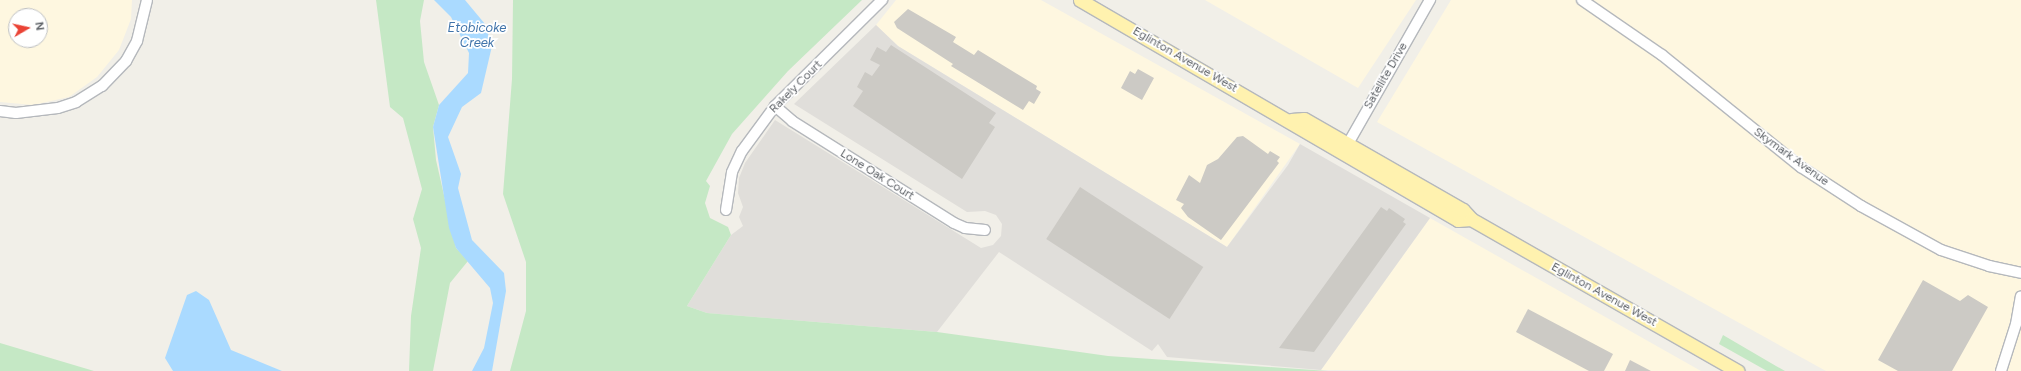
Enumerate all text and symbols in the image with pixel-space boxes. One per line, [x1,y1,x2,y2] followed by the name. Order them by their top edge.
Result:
[8,8,48,48] north arrow
[32,21,46,31] text: N
[448,21,506,52] water label: Etobicoke Creek
[1130,24,1240,96] street label: Eglinton Avenue West
[1361,40,1411,112] street label: Satellite Drive
[767,58,825,116] street label: Rakely Court
[1751,125,1831,189] street label: Skymark Avenue
[837,146,917,204] street label: Lone Oak Court
[1549,260,1659,330] street label: Eglinton Avenue West

